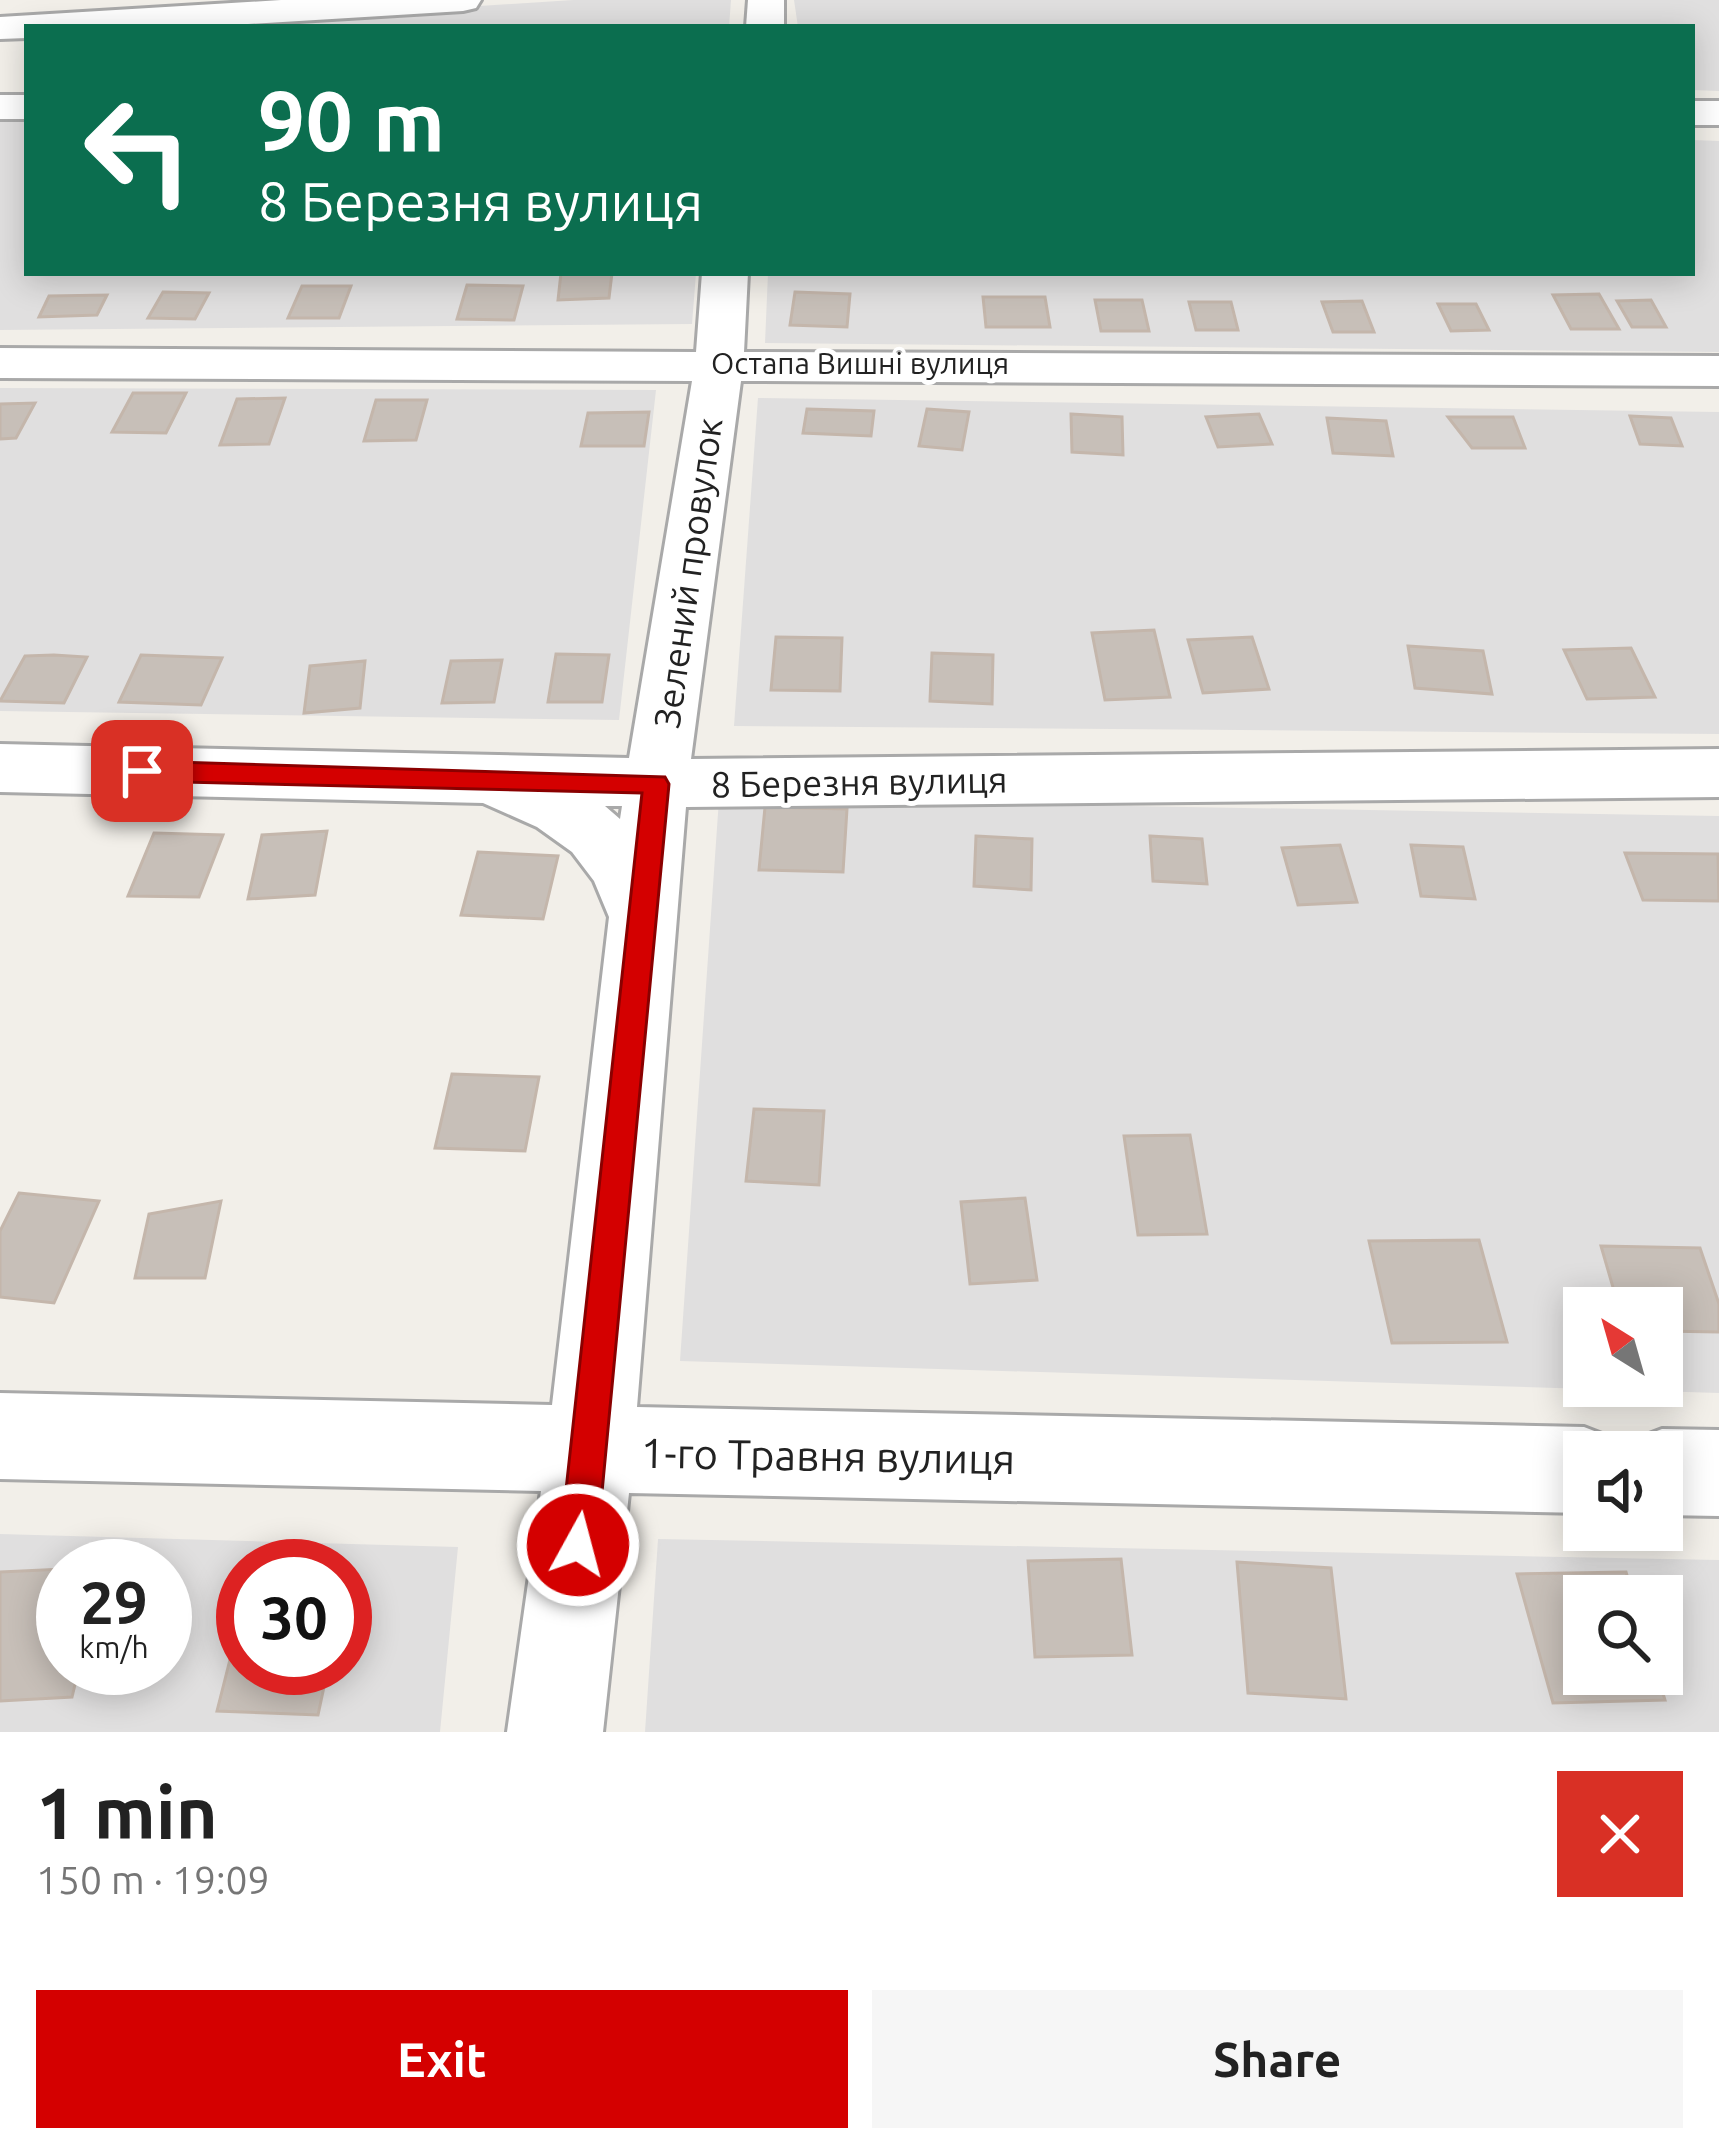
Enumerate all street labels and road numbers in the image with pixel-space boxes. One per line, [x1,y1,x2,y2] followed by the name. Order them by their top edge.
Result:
[711,346,1009,380] street label: Остапа Вишні вулиця
[645,415,730,731] street label: Зелений провулок
[710,758,1008,805] street label: 8 Березня вулиця
[640,1429,1016,1482] street label: 1-го Травня вулиця

